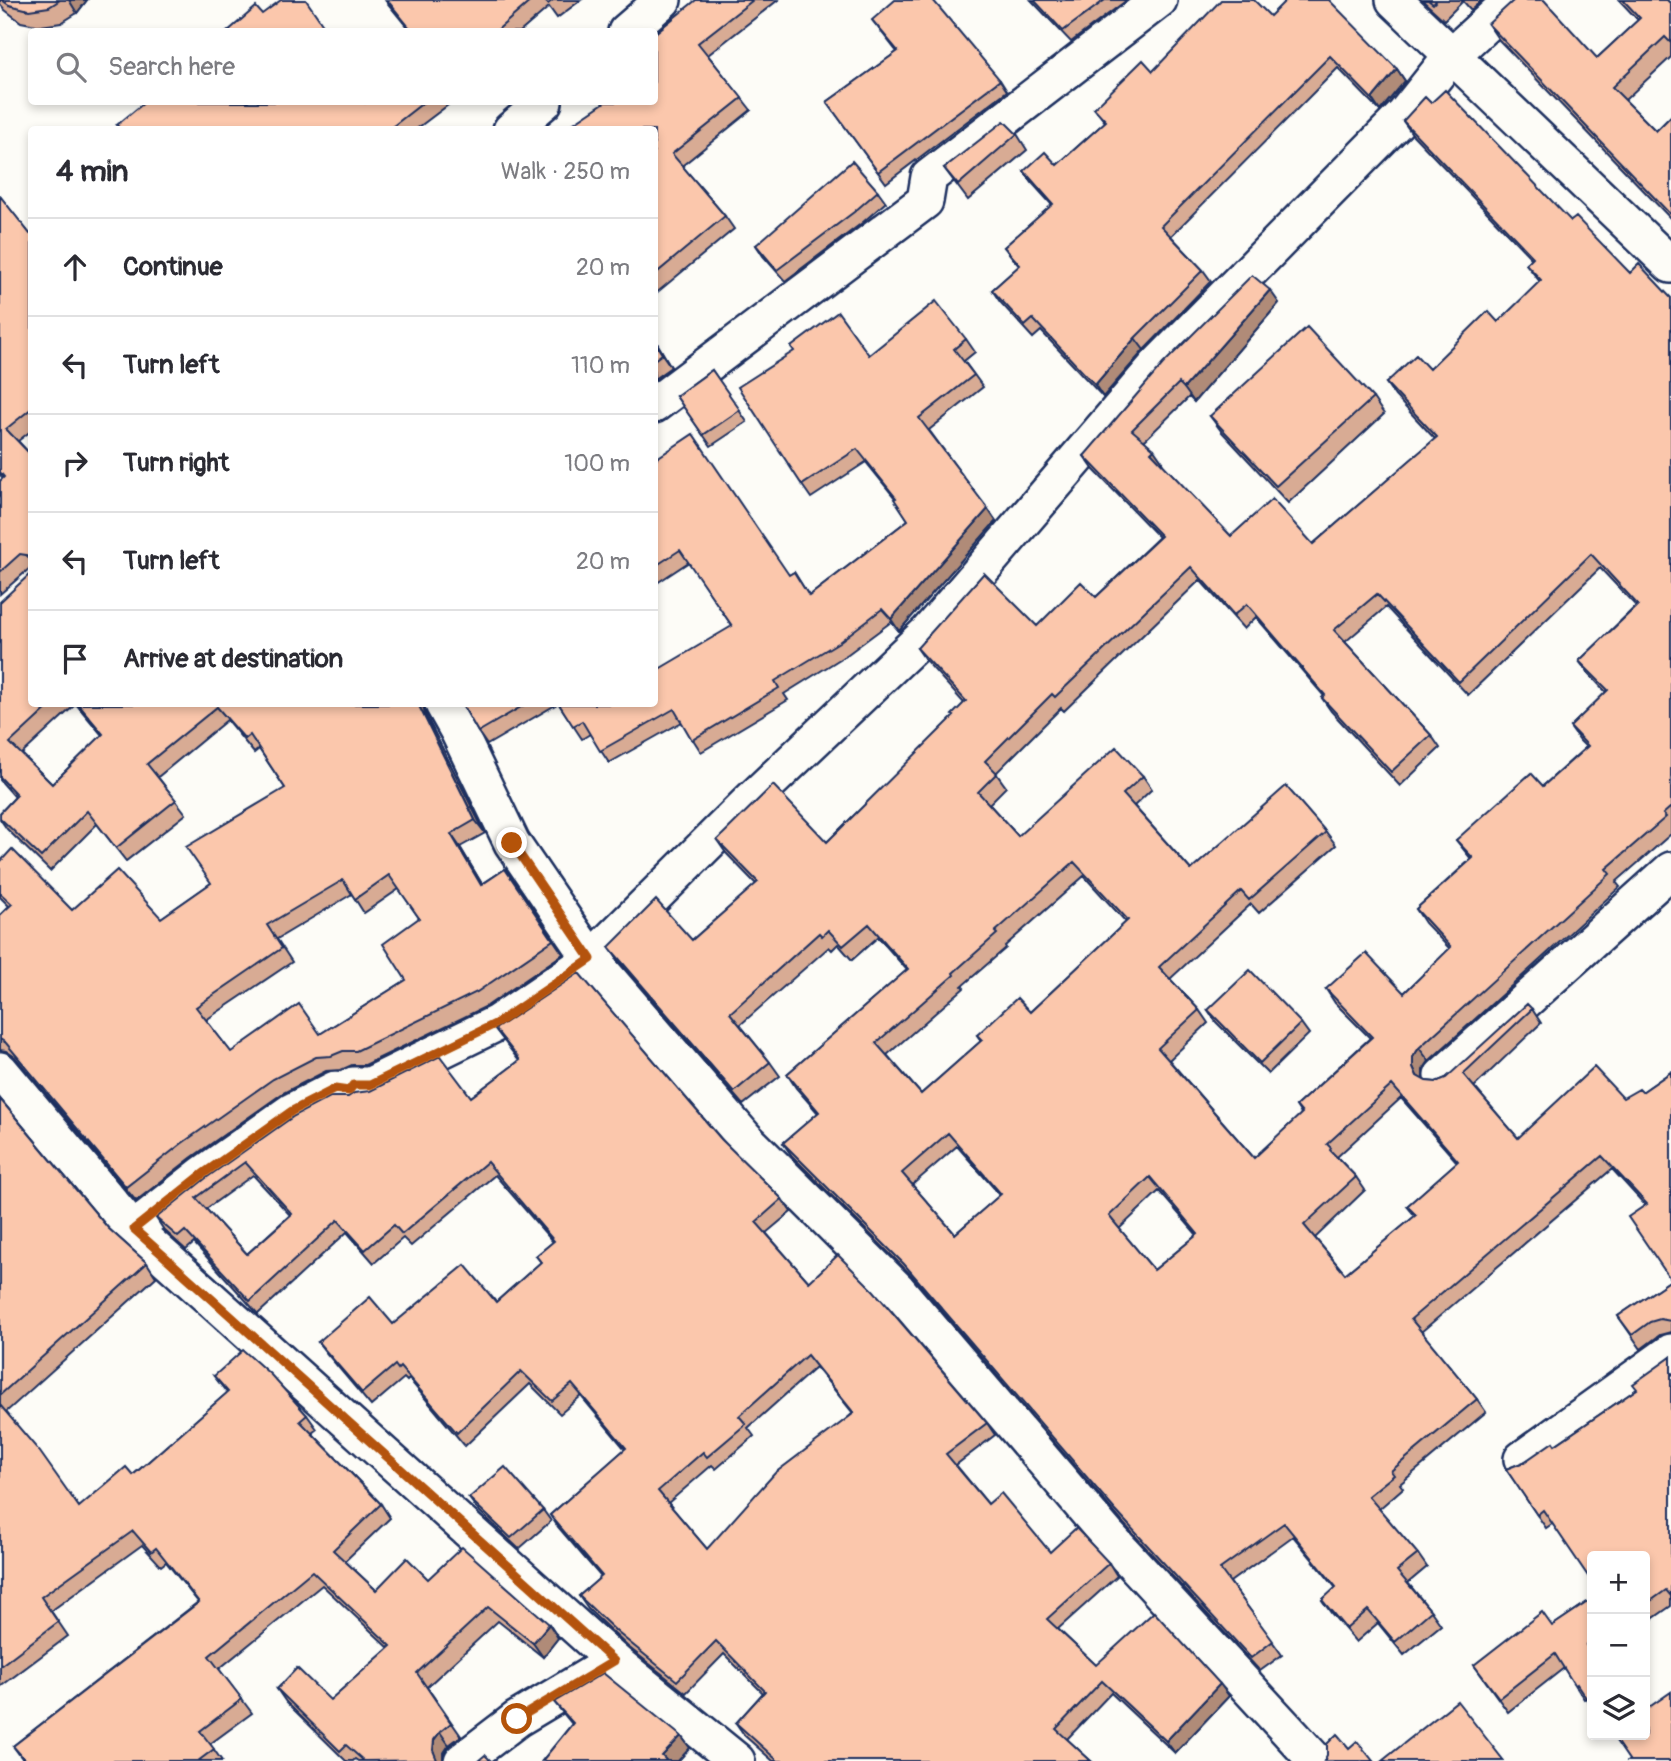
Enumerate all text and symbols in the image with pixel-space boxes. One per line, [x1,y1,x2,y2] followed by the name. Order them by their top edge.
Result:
[28,28,658,105] search box
[52,48,90,86] icon: search
[108,51,235,83] text: Search here
[56,153,129,190] text: 4 min
[501,157,630,186] text: Walk · 250 m
[56,248,94,286] icon: ahead
[123,251,223,283] text: Continue
[576,253,630,282] text: 20 m
[56,346,94,384] icon: left
[123,349,219,381] text: Turn left
[571,351,630,380] text: 110 m
[56,444,94,482] icon: right
[123,447,229,479] text: Turn right
[564,449,630,478] text: 100 m
[56,542,94,580] icon: left
[123,545,219,577] text: Turn left
[576,547,630,576] text: 20 m
[56,640,94,678] icon: arrive
[123,643,343,675] text: Arrive at destination
[496,827,527,858] route end
[1587,1551,1650,1740] map controls
[1587,1551,1650,1614] button: +
[1587,1614,1650,1677] button: −
[1587,1677,1650,1740] button: layers
[501,1703,532,1734] route start

